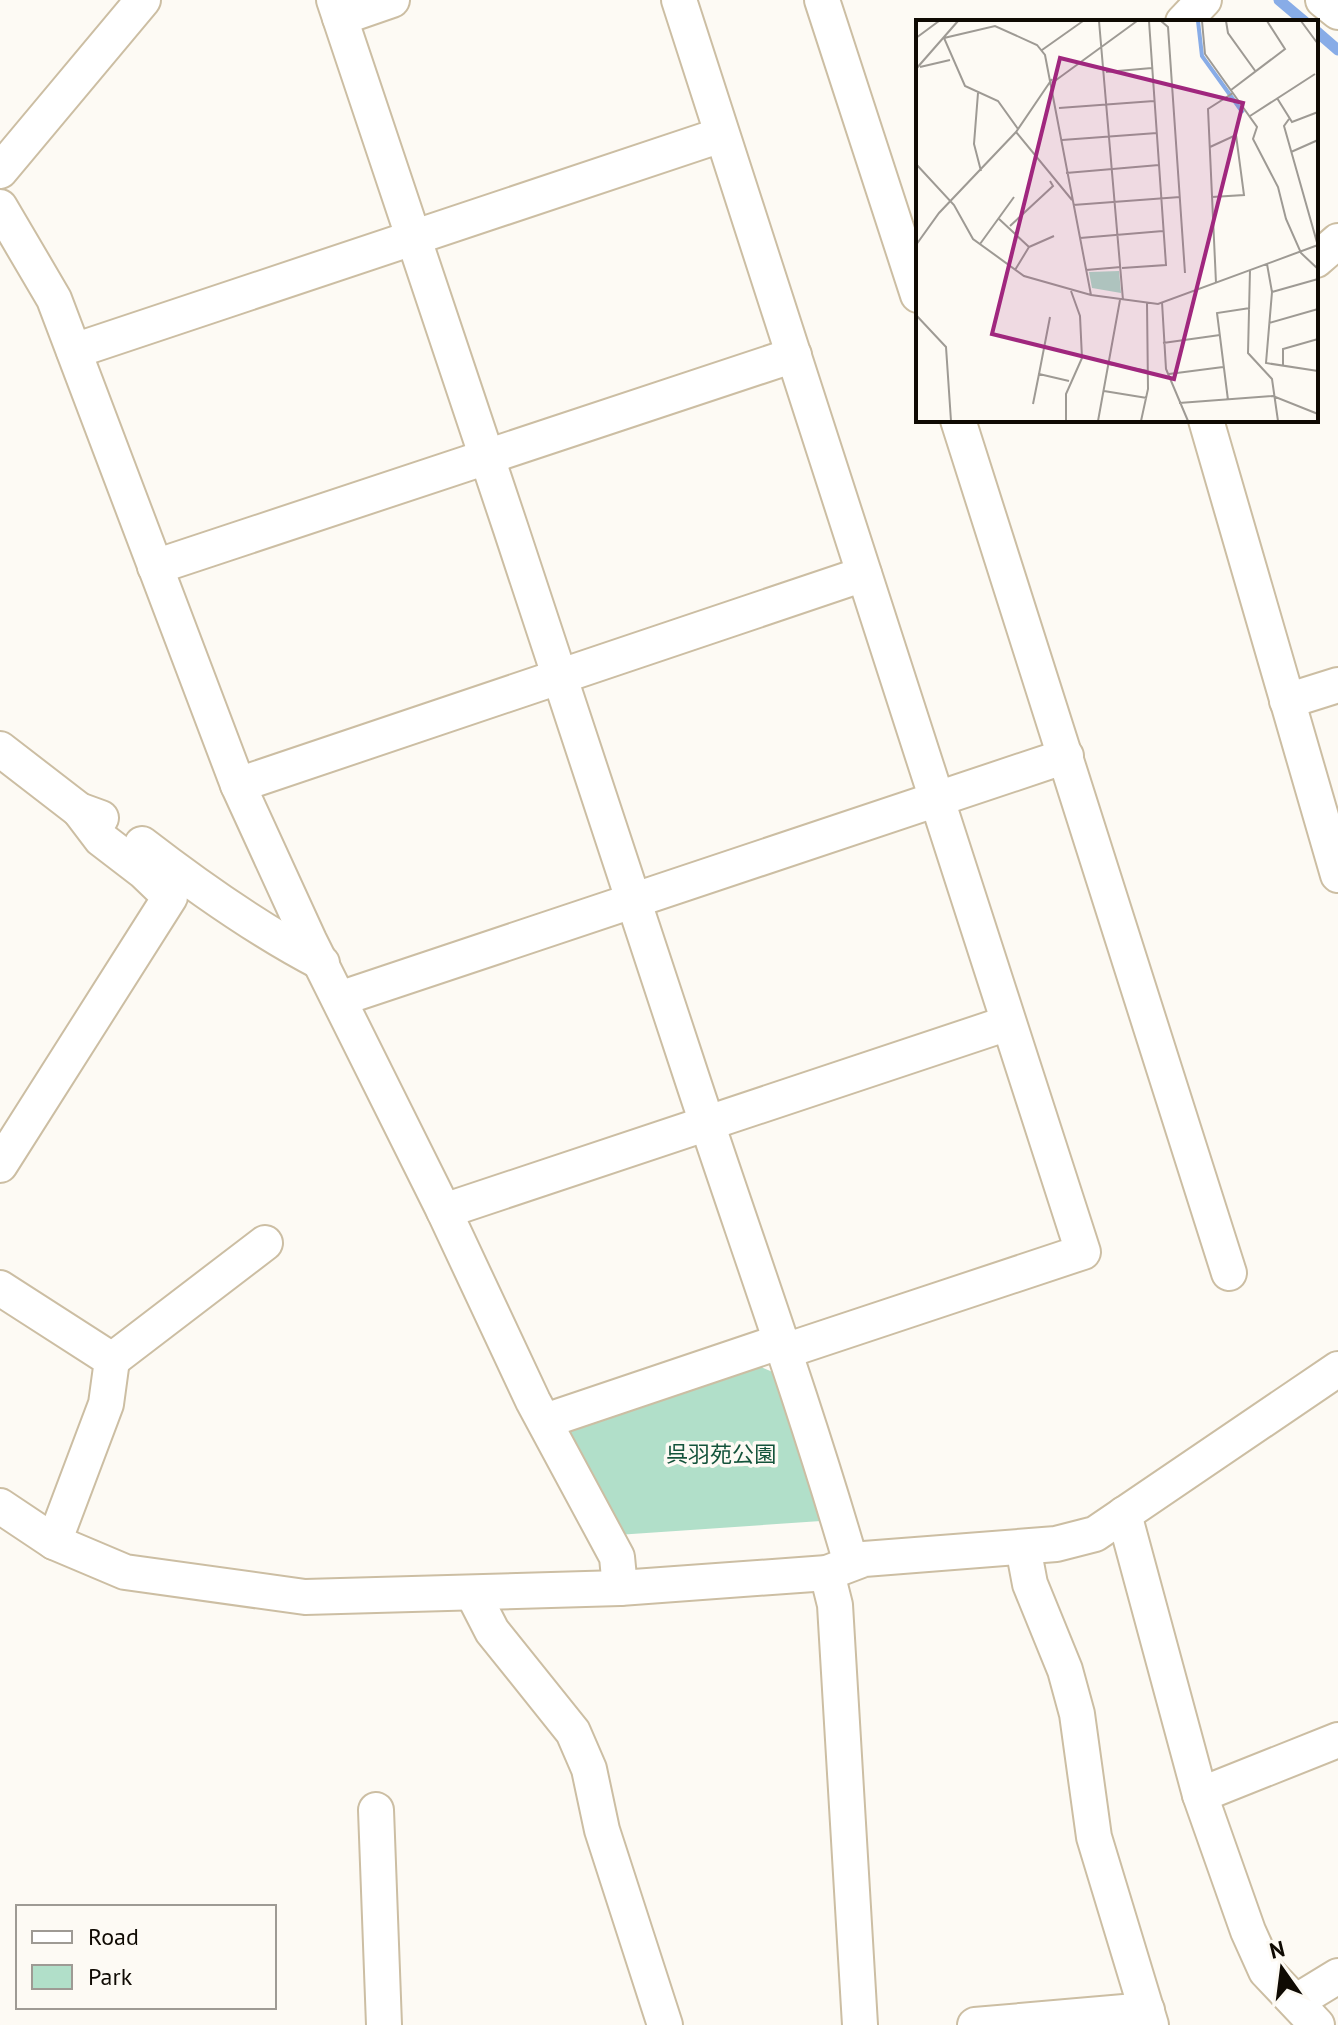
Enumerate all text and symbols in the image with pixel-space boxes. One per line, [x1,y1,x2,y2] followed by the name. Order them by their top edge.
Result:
[916,20,1318,422] inset map
[666,1440,776,1468] park label: 呉羽苑公園
[16,1905,276,2009] legend
[88,1921,139,1952] text: Road
[1242,1929,1322,2009] north arrow
[1267,1934,1288,1965] text: N
[88,1961,133,1992] text: Park

